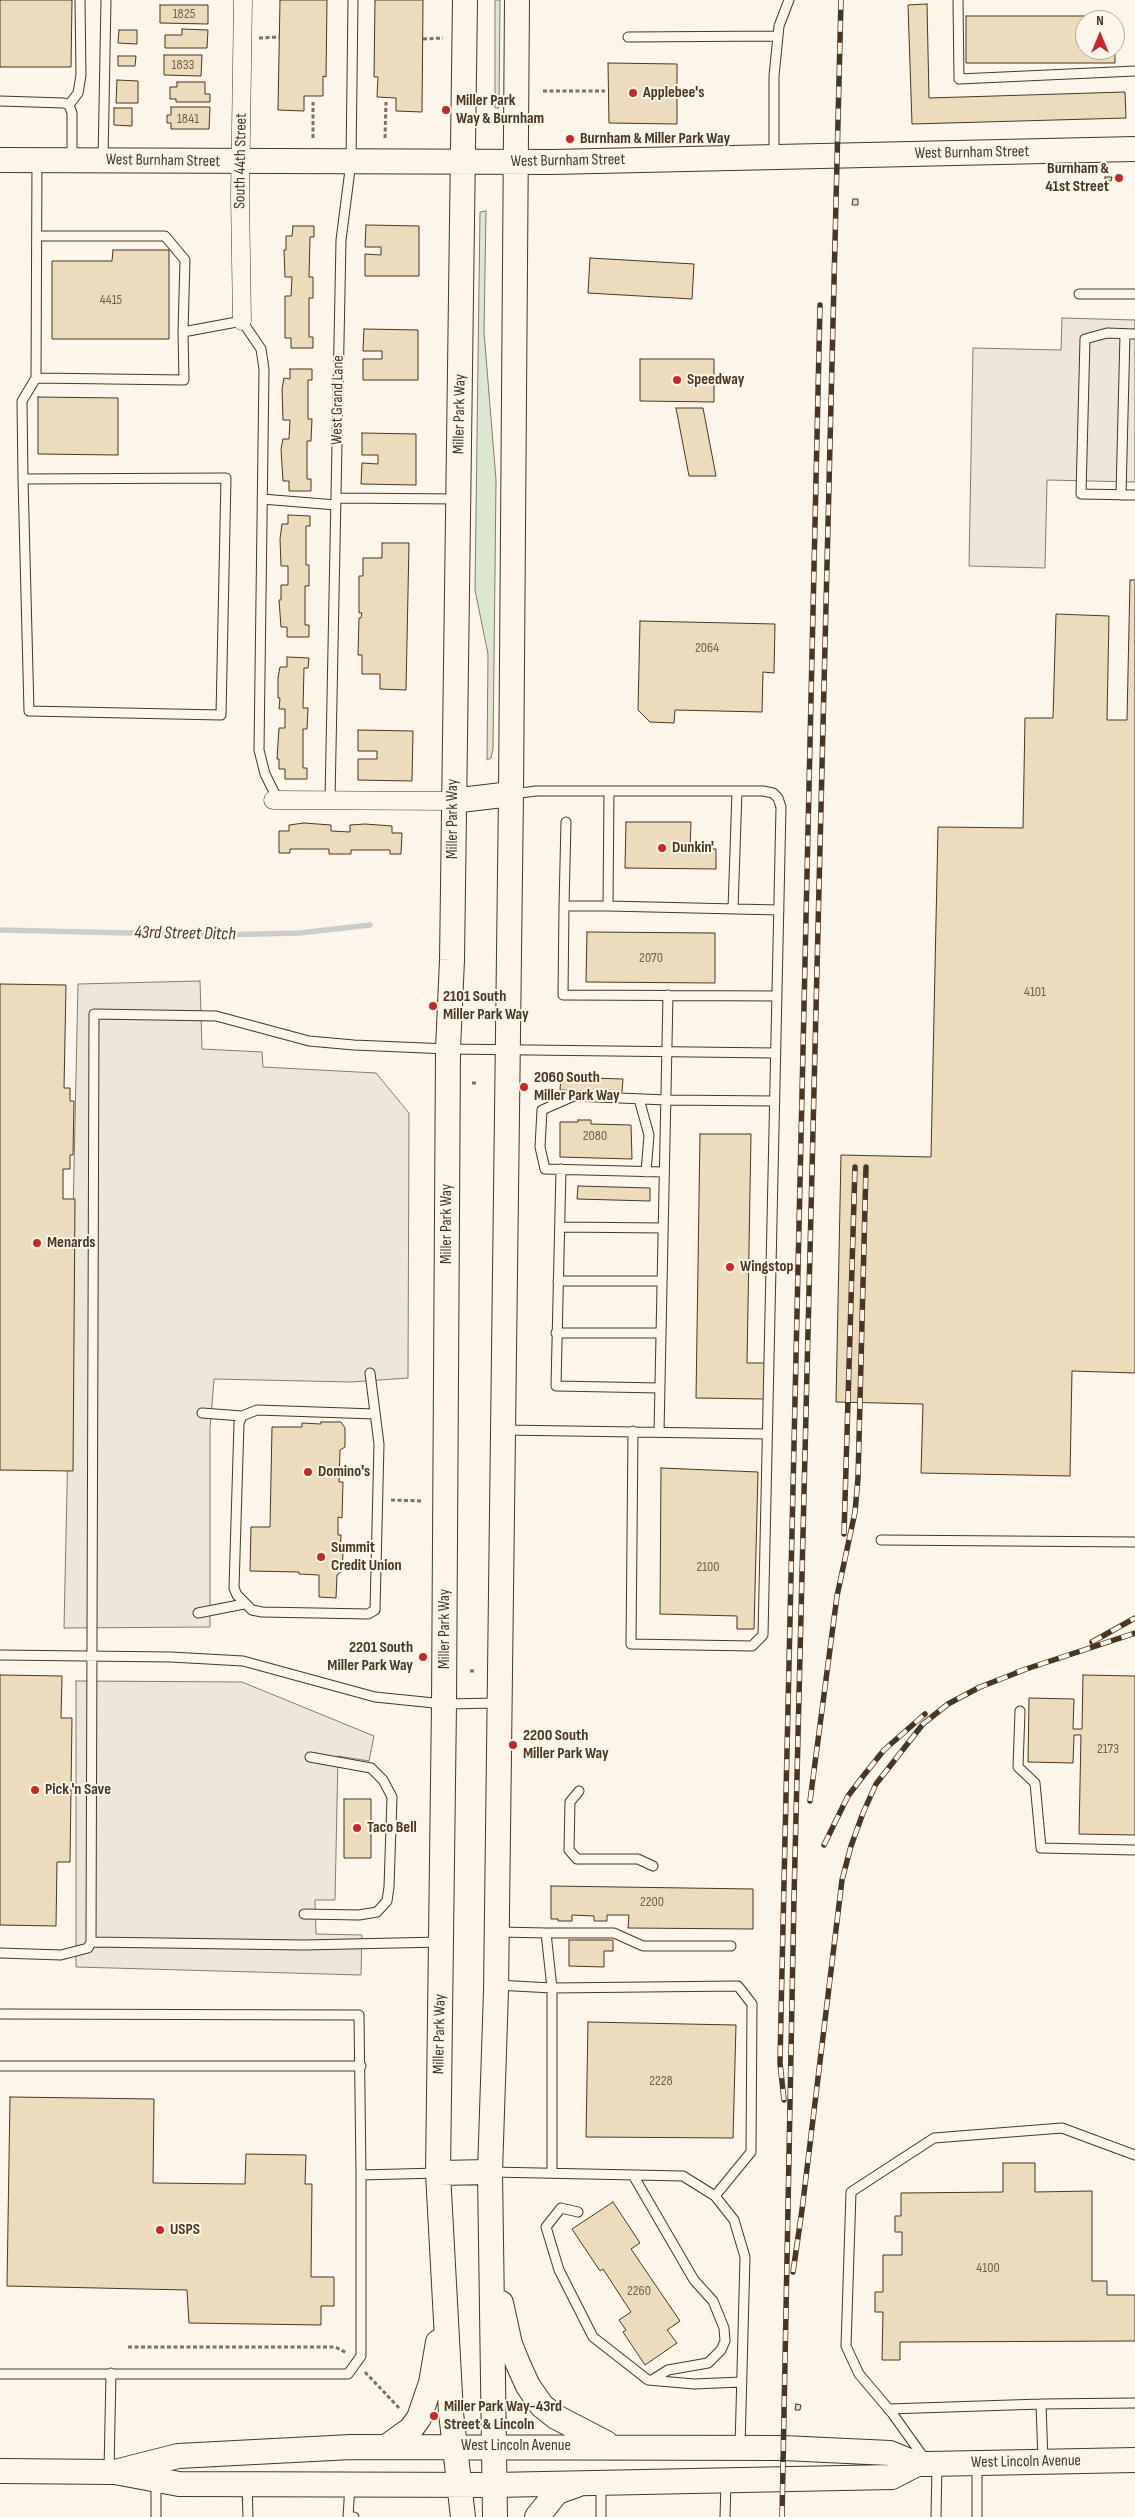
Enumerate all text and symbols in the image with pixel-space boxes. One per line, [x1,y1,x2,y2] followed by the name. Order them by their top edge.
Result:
[173,6,195,22] house number: 1825
[1075,10,1125,60] north arrow
[1096,12,1104,29] text: N
[172,57,194,73] house number: 1833
[643,83,704,103] place label: Applebee's
[627,87,639,99] marker: Applebee's
[456,91,544,129] place label: Miller Park Way & Burnham
[440,104,452,116] marker: Miller Park Way & Burnham
[177,111,199,127] house number: 1841
[231,113,251,209] street label: South 44th Street
[580,129,730,149] place label: Burnham & Miller Park Way
[564,133,576,145] marker: Burnham & Miller Park Way
[915,142,1029,164] street label: West Burnham Street
[106,150,220,172] street label: West Burnham Street
[511,150,625,172] street label: West Burnham Street
[1045,159,1109,197] place label: Burnham & 41st Street
[1113,172,1125,184] marker: Burnham & 41st Street
[100,292,122,308] house number: 4415
[328,355,348,445] street label: West Grand Lane
[687,370,744,390] place label: Speedway
[450,374,470,454] street label: Miller Park Way
[671,374,683,386] marker: Speedway
[695,640,719,656] house number: 2064
[443,779,463,859] street label: Miller Park Way
[672,838,714,858] place label: Dunkin'
[656,842,668,854] marker: Dunkin'
[134,922,236,946] water label: 43rd Street Ditch
[639,950,663,966] house number: 2070
[1024,984,1046,1000] house number: 4101
[443,987,529,1025] place label: 2101 South Miller Park Way
[427,1000,439,1012] marker: 2101 South Miller Park Way
[534,1068,620,1106] place label: 2060 South Miller Park Way
[518,1081,530,1093] marker: 2060 South Miller Park Way
[583,1128,607,1144] house number: 2080
[437,1184,457,1264] street label: Miller Park Way
[47,1233,95,1253] place label: Menards
[31,1237,43,1249] marker: Menards
[740,1257,794,1277] place label: Wingstop
[724,1261,736,1273] marker: Wingstop
[318,1462,370,1482] place label: Domino's
[302,1466,314,1478] marker: Domino's
[331,1538,402,1576] place label: Summit Credit Union
[315,1551,327,1563] marker: Summit Credit Union
[696,1559,720,1575] house number: 2100
[435,1589,455,1669] street label: Miller Park Way
[327,1638,413,1676] place label: 2201 South Miller Park Way
[417,1651,429,1663] marker: 2201 South Miller Park Way
[523,1726,609,1764] place label: 2200 South Miller Park Way
[507,1739,519,1751] marker: 2200 South Miller Park Way
[1097,1741,1119,1757] house number: 2173
[45,1780,111,1800] place label: Pick 'n Save
[29,1784,41,1796] marker: Pick 'n Save
[367,1818,417,1838] place label: Taco Bell
[351,1822,363,1834] marker: Taco Bell
[640,1894,664,1910] house number: 2200
[430,1994,450,2074] street label: Miller Park Way
[649,2073,673,2089] house number: 2228
[170,2220,200,2240] place label: USPS
[154,2224,166,2236] marker: USPS
[976,2260,1000,2276] house number: 4100
[627,2283,651,2299] house number: 2260
[444,2397,562,2435] place label: Miller Park Way-43rd Street & Lincoln
[428,2410,440,2422] marker: Miller Park Way-43rd Street & Lincoln
[461,2436,571,2456] street label: West Lincoln Avenue
[971,2451,1081,2473] street label: West Lincoln Avenue

